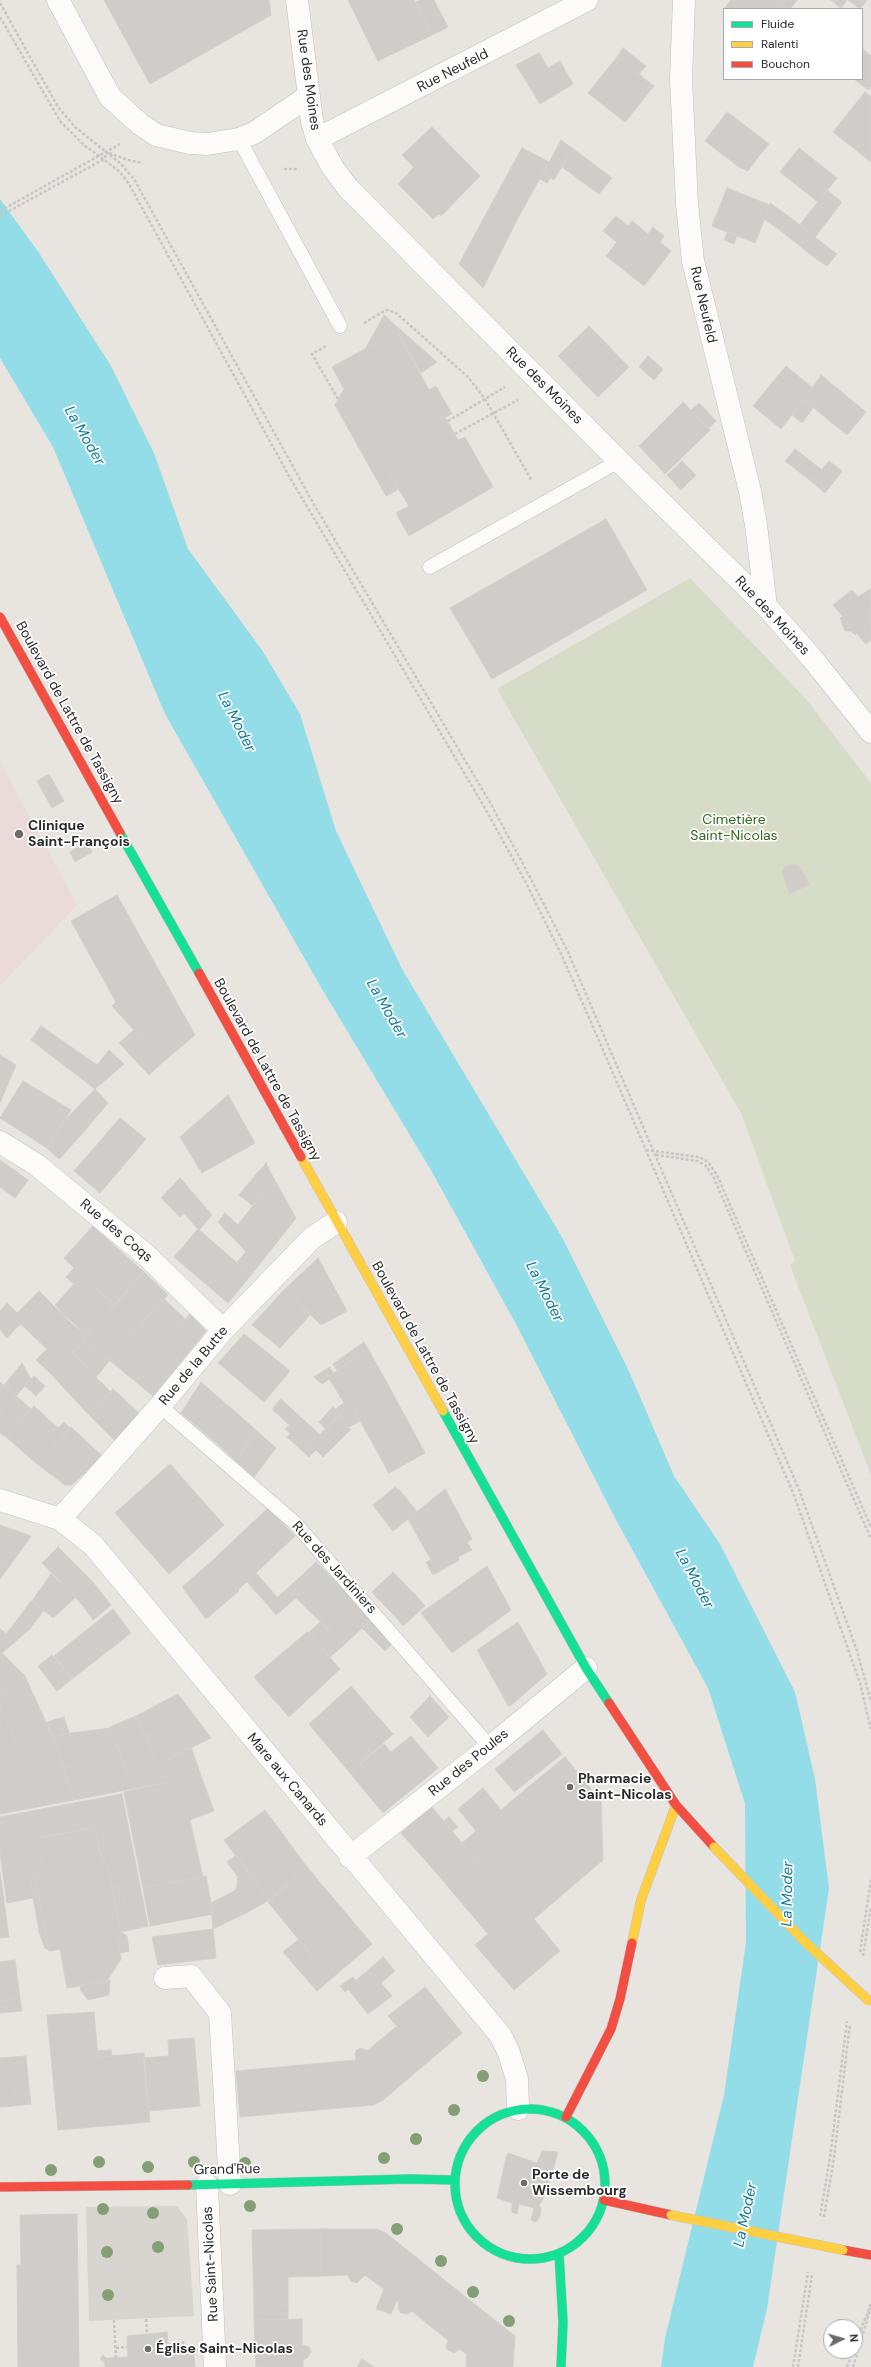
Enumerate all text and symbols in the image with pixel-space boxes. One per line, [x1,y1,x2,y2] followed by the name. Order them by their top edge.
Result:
[723,8,863,80] legend
[761,16,794,32] text: Fluide
[293,28,323,132] street label: Rue des Moines
[761,36,798,52] text: Ralenti
[414,46,492,96] street label: Rue Neufeld
[761,56,810,72] text: Bouchon
[686,265,720,345] street label: Rue Neufeld
[502,344,586,428] street label: Rue des Moines
[60,403,108,469] water label: La Moder
[731,573,813,659] street label: Rue des Moines
[12,619,126,807] street label: Boulevard de Lattre de Tassigny
[213,689,259,755] water label: La Moder
[690,812,778,844] park label: Cimetière Saint-Nicolas
[28,818,130,850] place label: Clinique Saint-François
[13,828,25,840] marker: Clinique Saint-François
[210,976,324,1164] street label: Boulevard de Lattre de Tassigny
[362,976,410,1042] water label: La Moder
[76,1196,156,1266] street label: Rue des Coqs
[368,1259,482,1447] street label: Boulevard de Lattre de Tassigny
[521,1259,567,1325] water label: La Moder
[156,1323,232,1409] street label: Rue de la Butte
[288,1518,380,1618] street label: Rue des Jardiniers
[671,1546,717,1612] water label: La Moder
[426,1726,512,1800] street label: Rue des Poules
[243,1730,331,1830] street label: Mare aux Canards
[578,1771,672,1804] place label: Pharmacie Saint-Nicolas
[565,1782,575,1792] marker: Pharmacie Saint-Nicolas
[778,1861,798,1927] water label: La Moder
[193,2161,261,2179] street label: Grand'Rue
[532,2167,627,2200] place label: Porte de Wissembourg
[519,2178,529,2188] marker: Porte de Wissembourg
[730,2181,762,2249] water label: La Moder
[200,2206,222,2322] street label: Rue Saint-Nicolas
[823,2319,863,2359] north arrow
[847,2333,861,2343] text: N
[156,2341,293,2357] place label: Église Saint-Nicolas
[143,2344,153,2354] marker: Église Saint-Nicolas

